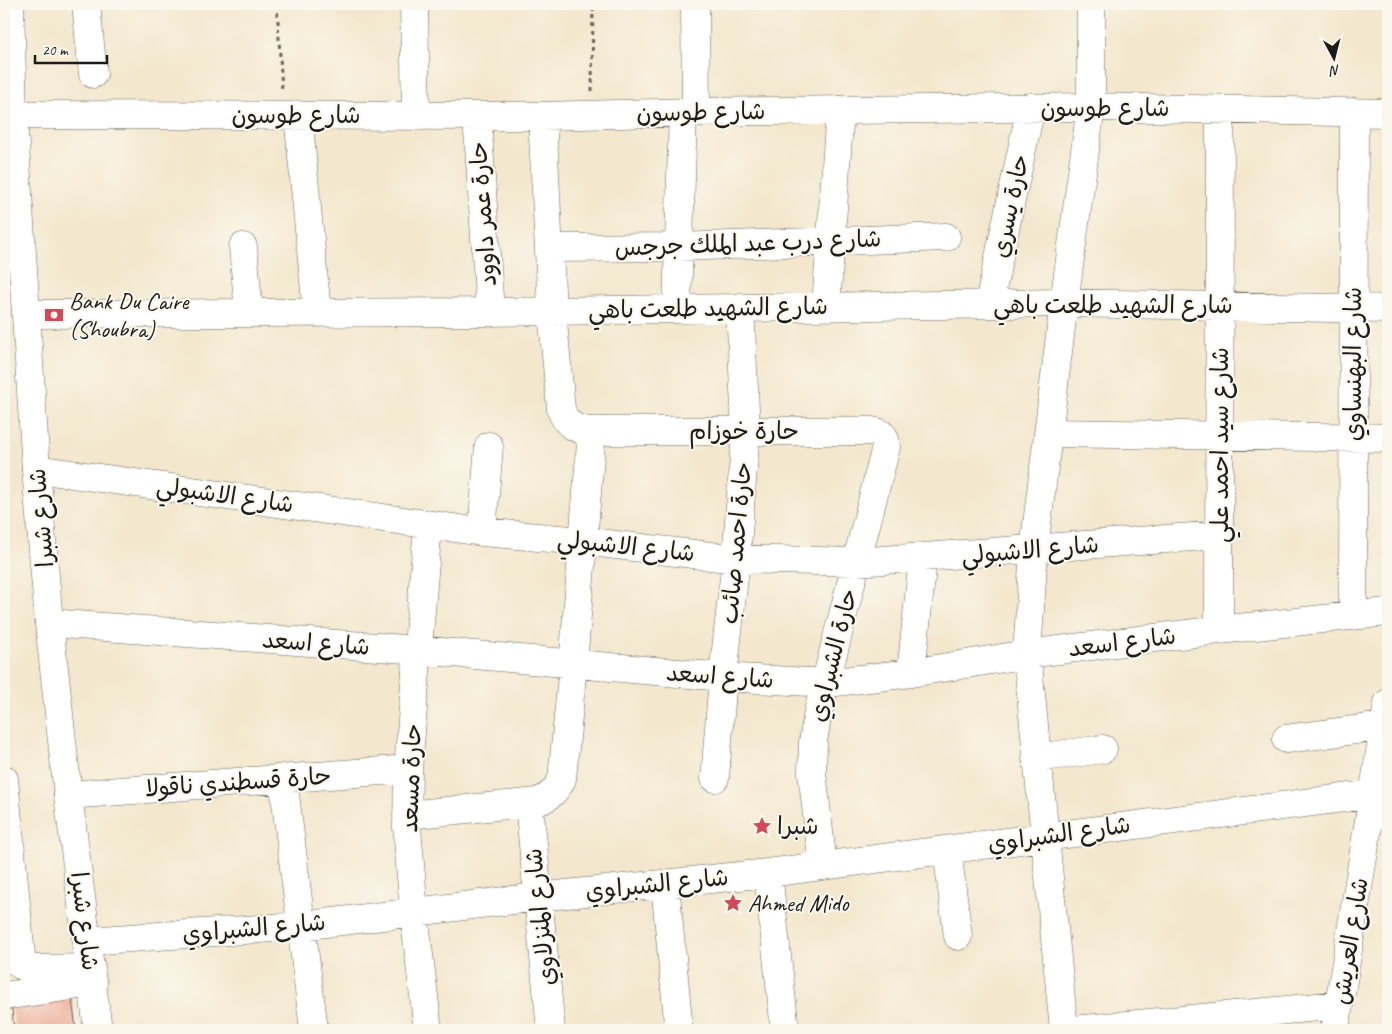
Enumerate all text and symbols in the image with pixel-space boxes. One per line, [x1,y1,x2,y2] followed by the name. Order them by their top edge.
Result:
[35,32,108,64] scale bar
[1310,32,1360,82] north arrow
[42,41,69,60] text: 20 m
[1328,61,1341,80] text: N
[1040,93,1170,125] street label: شارع طوسون
[636,96,766,130] street label: شارع طوسون
[231,100,361,132] street label: شارع طوسون
[463,141,503,287] street label: حارة عمر داوود
[984,152,1038,261] street label: حارة يسري
[614,223,882,265] street label: شارع درب عبد الملك جرجس
[69,286,190,344] place label: Bank Du Caire (Shoubra)
[1338,287,1370,441] street label: شارع البهنساوي
[993,290,1233,326] street label: شارع الشهيد طلعت باهي
[588,291,828,331] street label: شارع الشهيد طلعت باهي
[43,304,65,326] bank icon: Bank Du Caire (Shoubra)
[1205,347,1241,543] street label: شارع سيد احمد علي
[689,416,799,449] street label: حارة خوزام
[714,461,758,625] street label: حارة احمد صائب
[22,467,62,569] street label: شارع شبرا
[154,471,296,525] street label: شارع الاشبولي
[555,524,696,574] street label: شارع الاشبولي
[960,529,1101,577] street label: شارع الاشبولي
[802,585,866,725] street label: حارة الشبراوي
[1067,621,1178,665] street label: شارع اسعد
[261,624,371,664] street label: شارع اسعد
[665,657,775,697] street label: شارع اسعد
[394,723,428,833] street label: حارة مسعد
[144,761,332,805] street label: حارة قسطندي ناقولا
[986,809,1133,861] street label: شارع الشبراوي
[777,811,819,841] place label: شبرا
[751,815,773,837] place icon: شبرا
[518,847,564,987] street label: شارع المنزلاوي
[584,862,730,908] street label: شارع الشبراوي
[62,870,106,972] street label: شارع شبرا
[1325,875,1377,1007] street label: شارع العريش
[748,888,850,918] place label: Ahmed Mido
[722,892,744,914] place icon: Ahmed Mido
[181,907,327,951] street label: شارع الشبراوي

